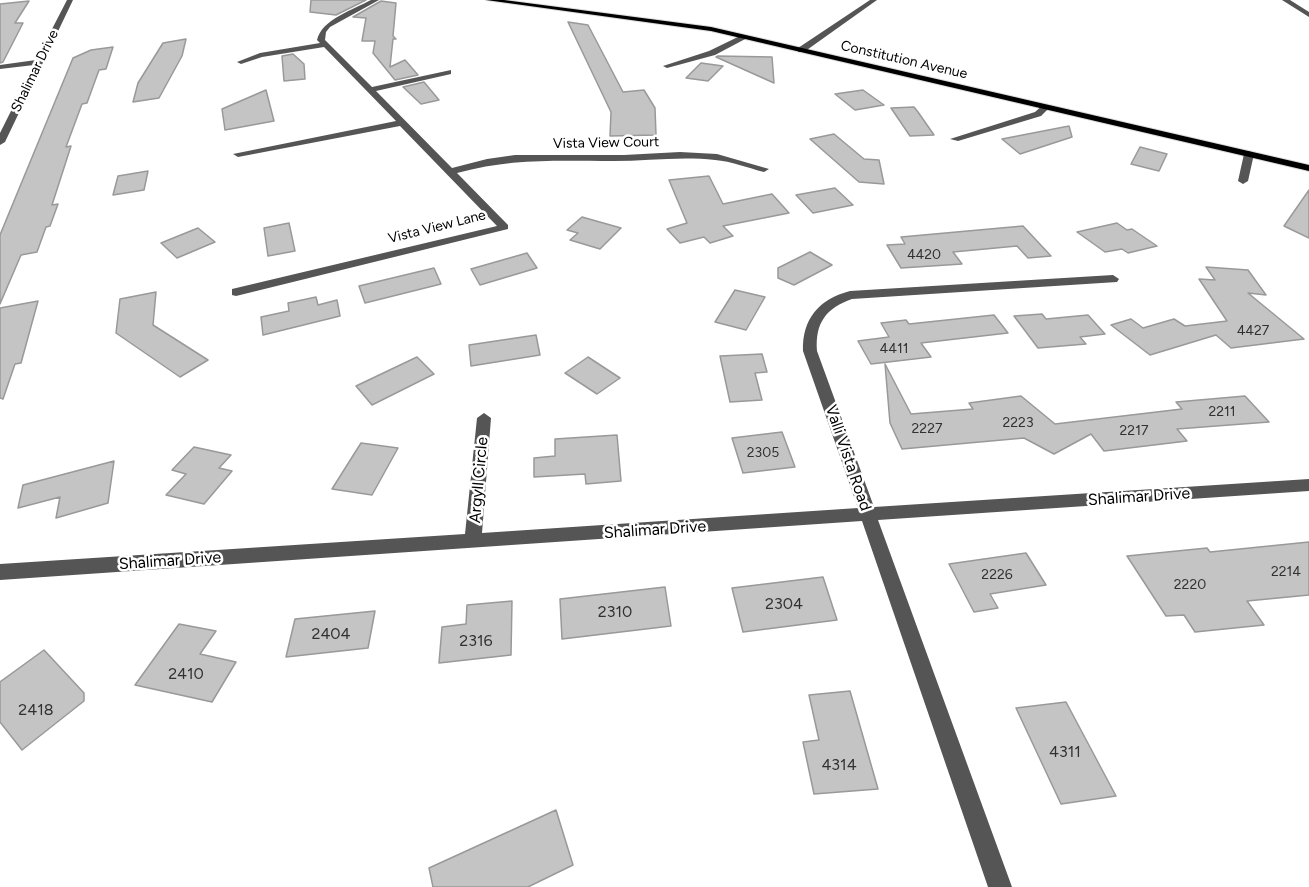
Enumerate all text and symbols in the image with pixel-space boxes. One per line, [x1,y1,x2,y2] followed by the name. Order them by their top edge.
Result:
[8,27,62,115] street label: Shalimar Drive
[839,37,969,83] street label: Constitution Avenue
[553,134,659,152] street label: Vista View Court
[386,207,488,247] street label: Vista View Lane
[907,247,941,263] house number: 4420
[1237,323,1269,339] house number: 4427
[880,341,908,357] house number: 4411
[821,403,875,513] street label: Valli Vista Road
[1208,404,1236,420] house number: 2211
[1002,415,1034,431] house number: 2223
[912,421,942,437] house number: 2227
[1120,423,1148,439] house number: 2217
[466,436,492,524] street label: Argyll Circle
[747,445,779,461] house number: 2305
[1087,484,1191,510] street label: Shalimar Drive
[603,517,707,543] street label: Shalimar Drive
[118,548,222,574] street label: Shalimar Drive
[1271,564,1301,580] house number: 2214
[981,567,1013,583] house number: 2226
[1174,577,1206,593] house number: 2220
[765,594,803,614] house number: 2304
[598,602,632,622] house number: 2310
[311,624,351,644] house number: 2404
[459,631,493,651] house number: 2316
[168,664,204,684] house number: 2410
[18,700,54,720] house number: 2418
[1049,742,1081,762] house number: 4311
[821,755,857,775] house number: 4314

